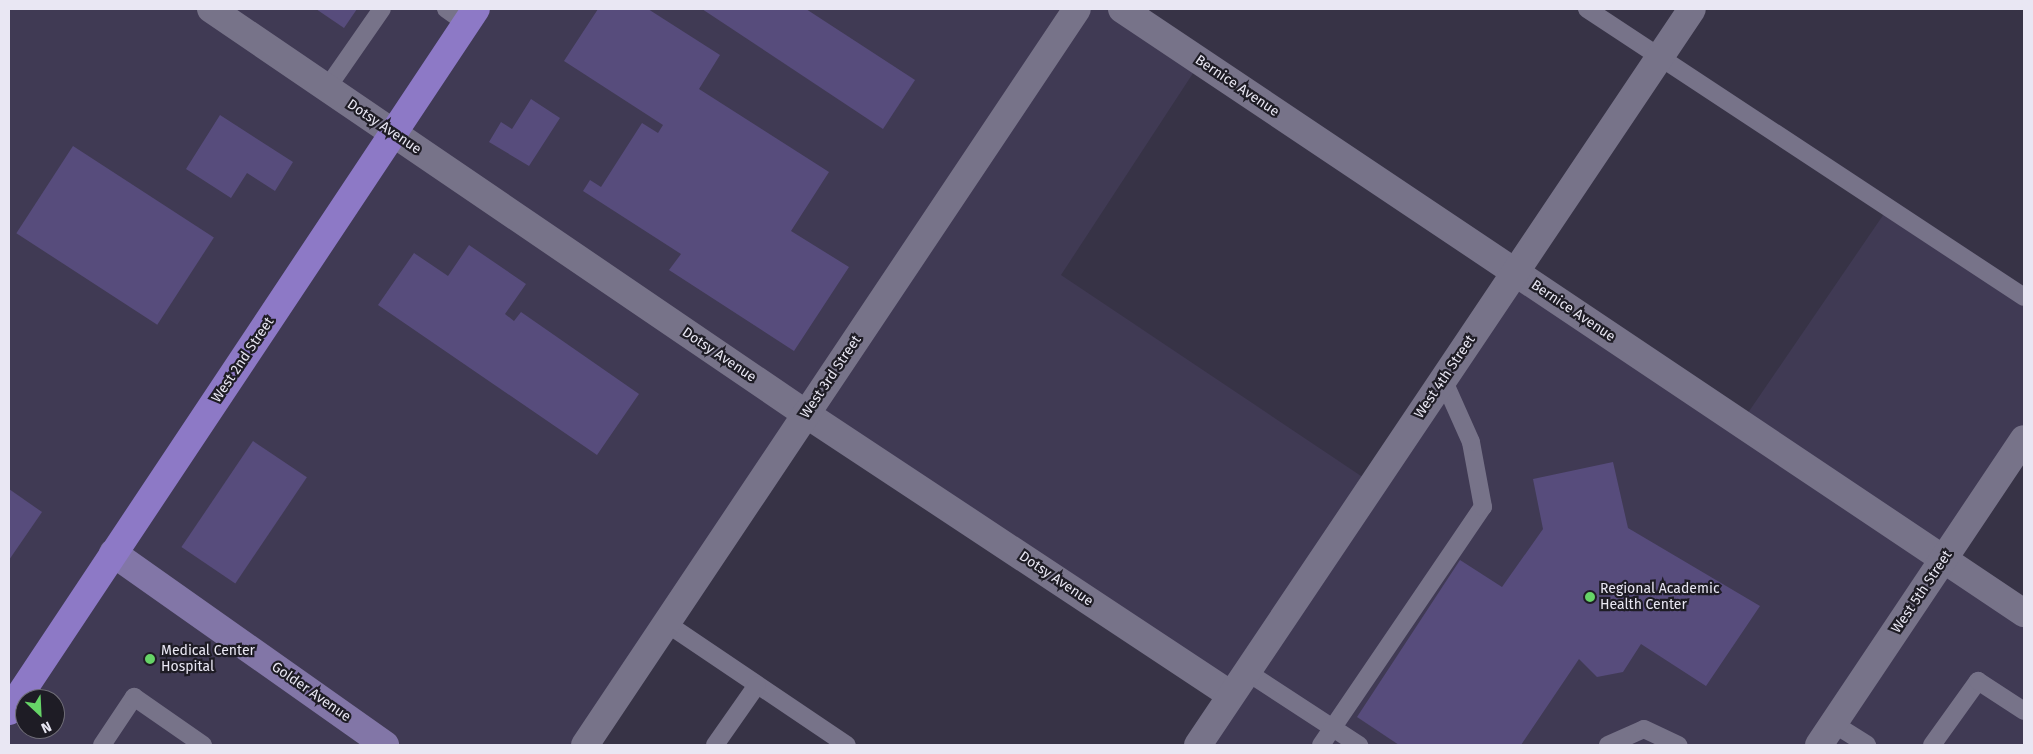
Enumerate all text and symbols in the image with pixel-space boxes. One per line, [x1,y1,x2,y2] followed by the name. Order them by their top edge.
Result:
[1192,52,1282,120] street label: Bernice Avenue
[344,96,424,158] street label: Dotsy Avenue
[1528,277,1618,345] street label: Bernice Avenue
[208,314,278,406] street label: West 2nd Street
[679,324,759,386] street label: Dotsy Avenue
[797,332,865,422] street label: West 3rd Street
[1411,332,1479,422] street label: West 4th Street
[1888,547,1956,637] street label: West 5th Street
[1016,548,1096,610] street label: Dotsy Avenue
[1600,581,1720,614] place label: Regional Academic Health Center
[1584,591,1596,603] marker: Regional Academic Health Center
[161,643,255,676] place label: Medical Center Hospital
[143,652,157,666] marker: Medical Center Hospital
[268,659,354,725] street label: Golder Avenue
[15,689,65,739] north arrow
[38,717,54,737] text: N

